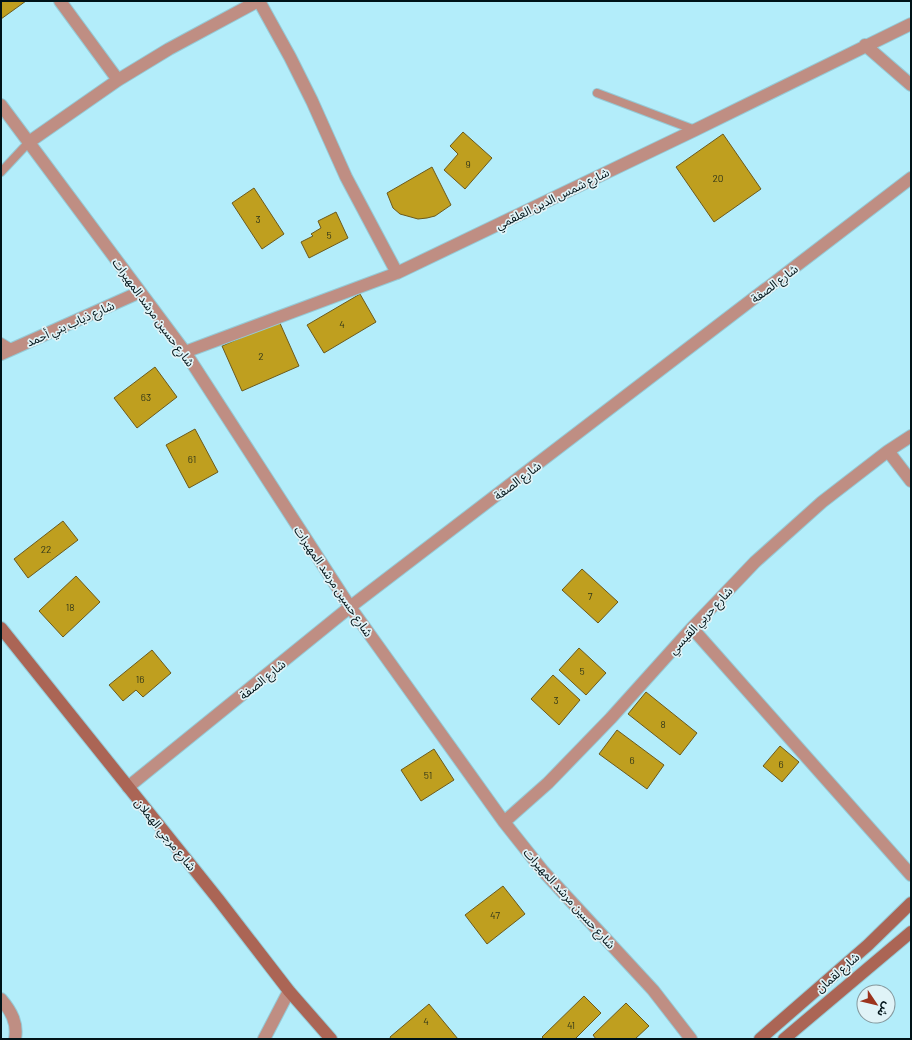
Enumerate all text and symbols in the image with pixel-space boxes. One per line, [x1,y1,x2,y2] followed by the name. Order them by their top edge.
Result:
[465,158,471,170] house number: 9
[493,164,613,235] street label: شارع شمس الدين العلقمي
[712,172,724,184] house number: 20
[255,213,261,225] house number: 3
[326,229,332,241] house number: 5
[108,255,198,371] street label: شارع حسين مرشد المهيرات
[748,261,802,308] street label: شارع الصفة
[24,297,118,352] street label: شارع ذياب بني أحمد
[339,318,345,330] house number: 4
[258,350,264,362] house number: 2
[141,391,151,403] house number: 63
[188,453,196,465] house number: 61
[491,458,545,505] street label: شارع الصفة
[289,523,376,641] street label: شارع حسين مرشد المهيرات
[41,543,51,555] house number: 22
[665,583,738,659] street label: شارع حربي القيسي
[588,590,593,602] house number: 7
[66,601,74,613] house number: 18
[236,656,290,704] street label: شارع الصفة
[579,665,585,677] house number: 5
[136,673,144,685] house number: 16
[553,694,559,706] house number: 3
[660,718,666,730] house number: 8
[629,754,635,766] house number: 6
[778,758,784,770] house number: 6
[424,769,432,781] house number: 51
[130,795,199,875] street label: شارع مرجي الهملان
[519,845,619,953] street label: شارع حسين مرشد المهيرات
[490,909,500,921] house number: 47
[812,949,864,997] street label: شارع لقمان
[856,984,896,1024] north arrow
[874,1000,894,1020] text: ش
[423,1015,429,1027] house number: 4
[567,1019,575,1031] house number: 41

